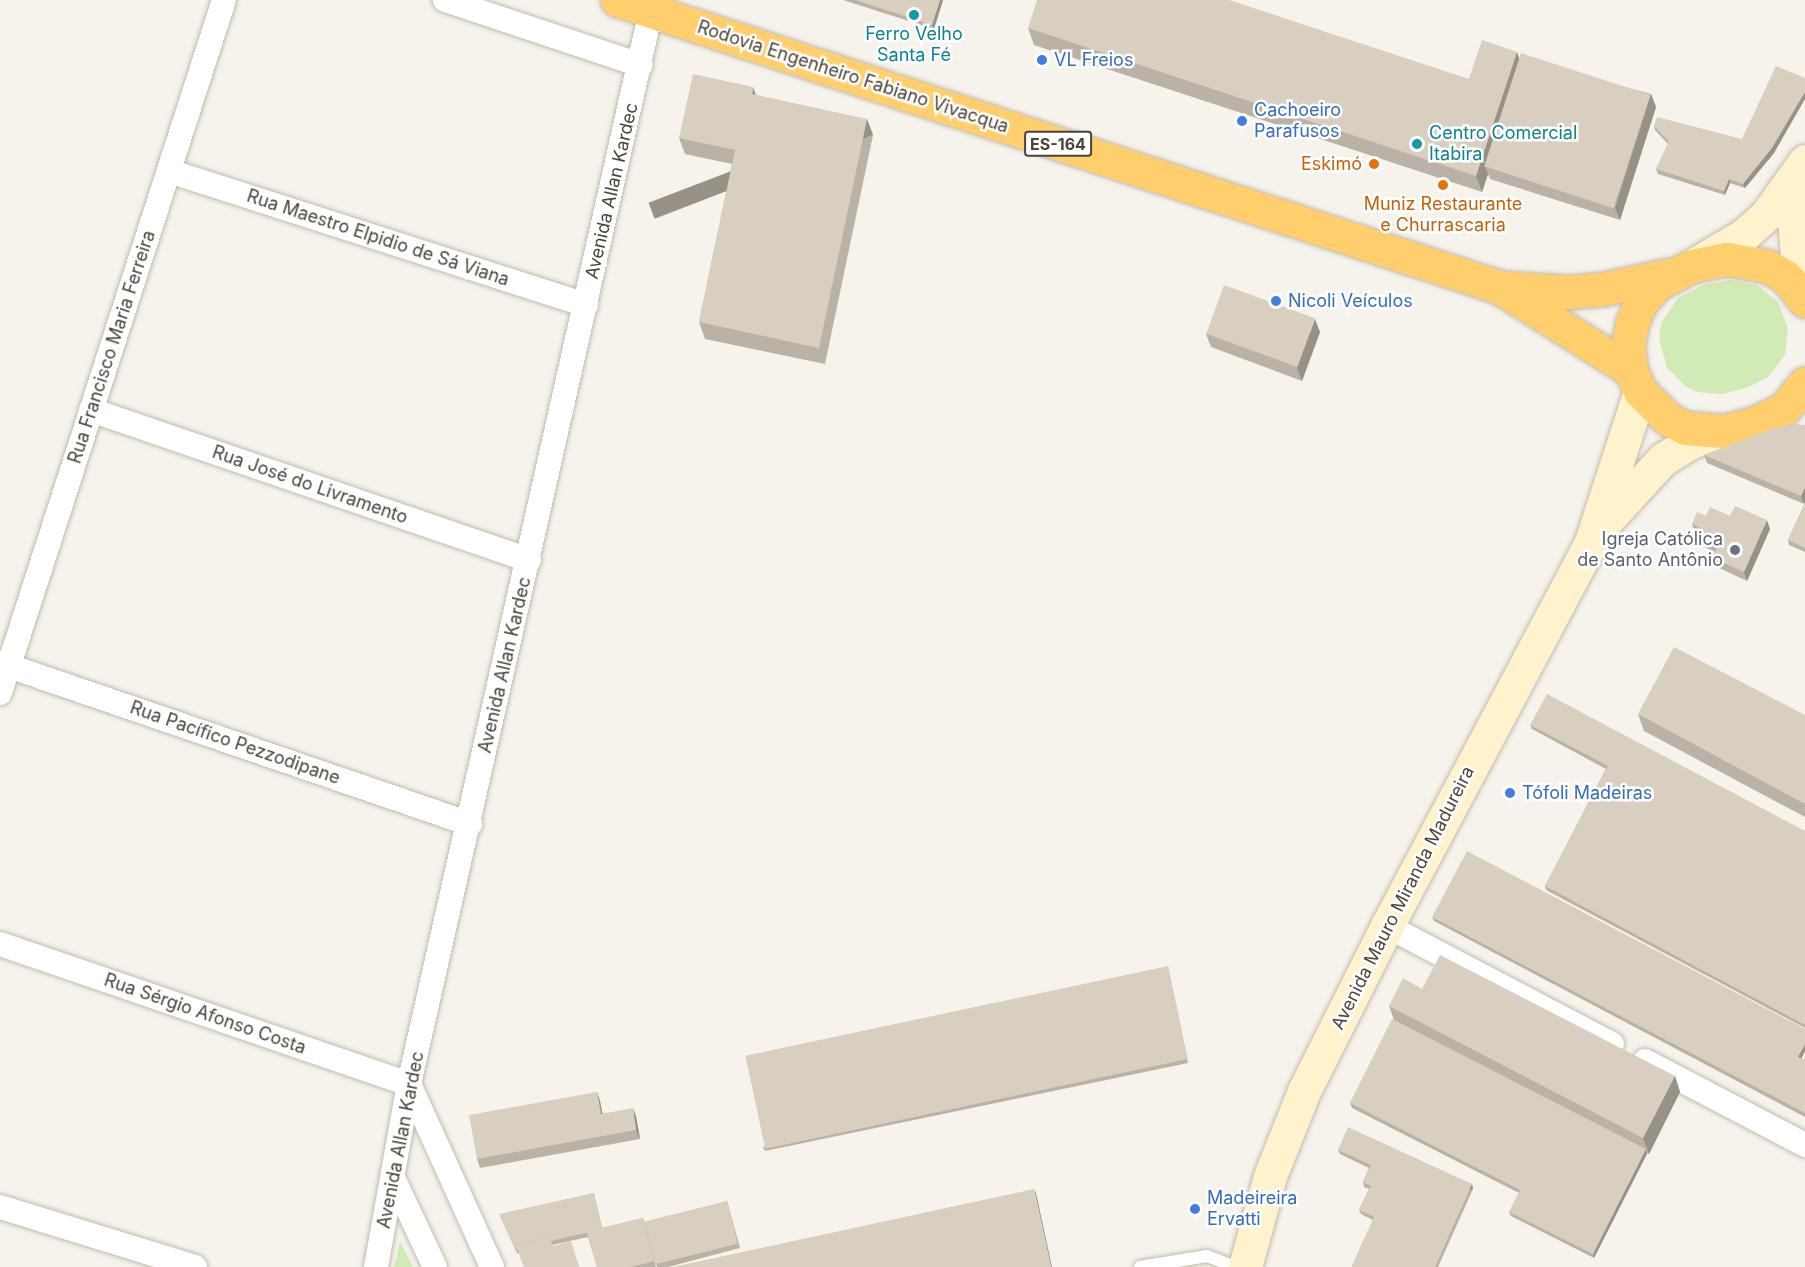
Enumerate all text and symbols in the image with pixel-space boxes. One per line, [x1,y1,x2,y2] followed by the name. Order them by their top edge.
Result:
[907,8,921,22] marker: Ferro Velho Santa Fé
[695,16,1011,138] street label: Rodovia Engenheiro Fabiano Vivacqua
[865,24,963,66] place label: Ferro Velho Santa Fé
[1054,49,1133,71] place label: VL Freios
[1035,53,1049,67] marker: VL Freios
[1254,100,1341,142] place label: Cachoeiro Parafusos
[581,101,643,281] street label: Avenida Allan Kardec
[1235,114,1249,128] marker: Cachoeiro Parafusos
[1429,123,1577,166] place label: Centro Comercial Itabira
[1024,131,1092,157] road number: ES-164
[1410,137,1424,151] marker: Centro Comercial Itabira
[1301,153,1362,175] place label: Eskimó
[1367,157,1381,171] marker: Eskimó
[1436,178,1450,192] marker: Muniz Restaurante e Churrascaria
[244,185,512,291] street label: Rua Maestro Elpidio de Sá Viana
[1364,194,1522,236] place label: Muniz Restaurante e Churrascaria
[64,228,160,466] street label: Rua Francisco Maria Ferreira
[1288,290,1413,312] place label: Nicoli Veículos
[1269,294,1283,308] marker: Nicoli Veículos
[209,441,411,529] street label: Rua José do Livramento
[1577,529,1723,572] place label: Igreja Católica de Santo Antônio
[1728,543,1742,557] marker: Igreja Católica de Santo Antônio
[474,575,536,755] street label: Avenida Allan Kardec
[127,697,343,789] street label: Rua Pacífico Pezzodipane
[1327,763,1479,1033] street label: Avenida Mauro Miranda Madureira
[1522,782,1652,804] place label: Tófoli Madeiras
[1503,786,1517,800] marker: Tófoli Madeiras
[101,969,309,1059] street label: Rua Sérgio Afonso Costa
[373,1050,429,1230] street label: Avenida Allan Kardec
[1207,1188,1297,1230] place label: Madeireira Ervatti
[1188,1202,1202,1216] marker: Madeireira Ervatti

